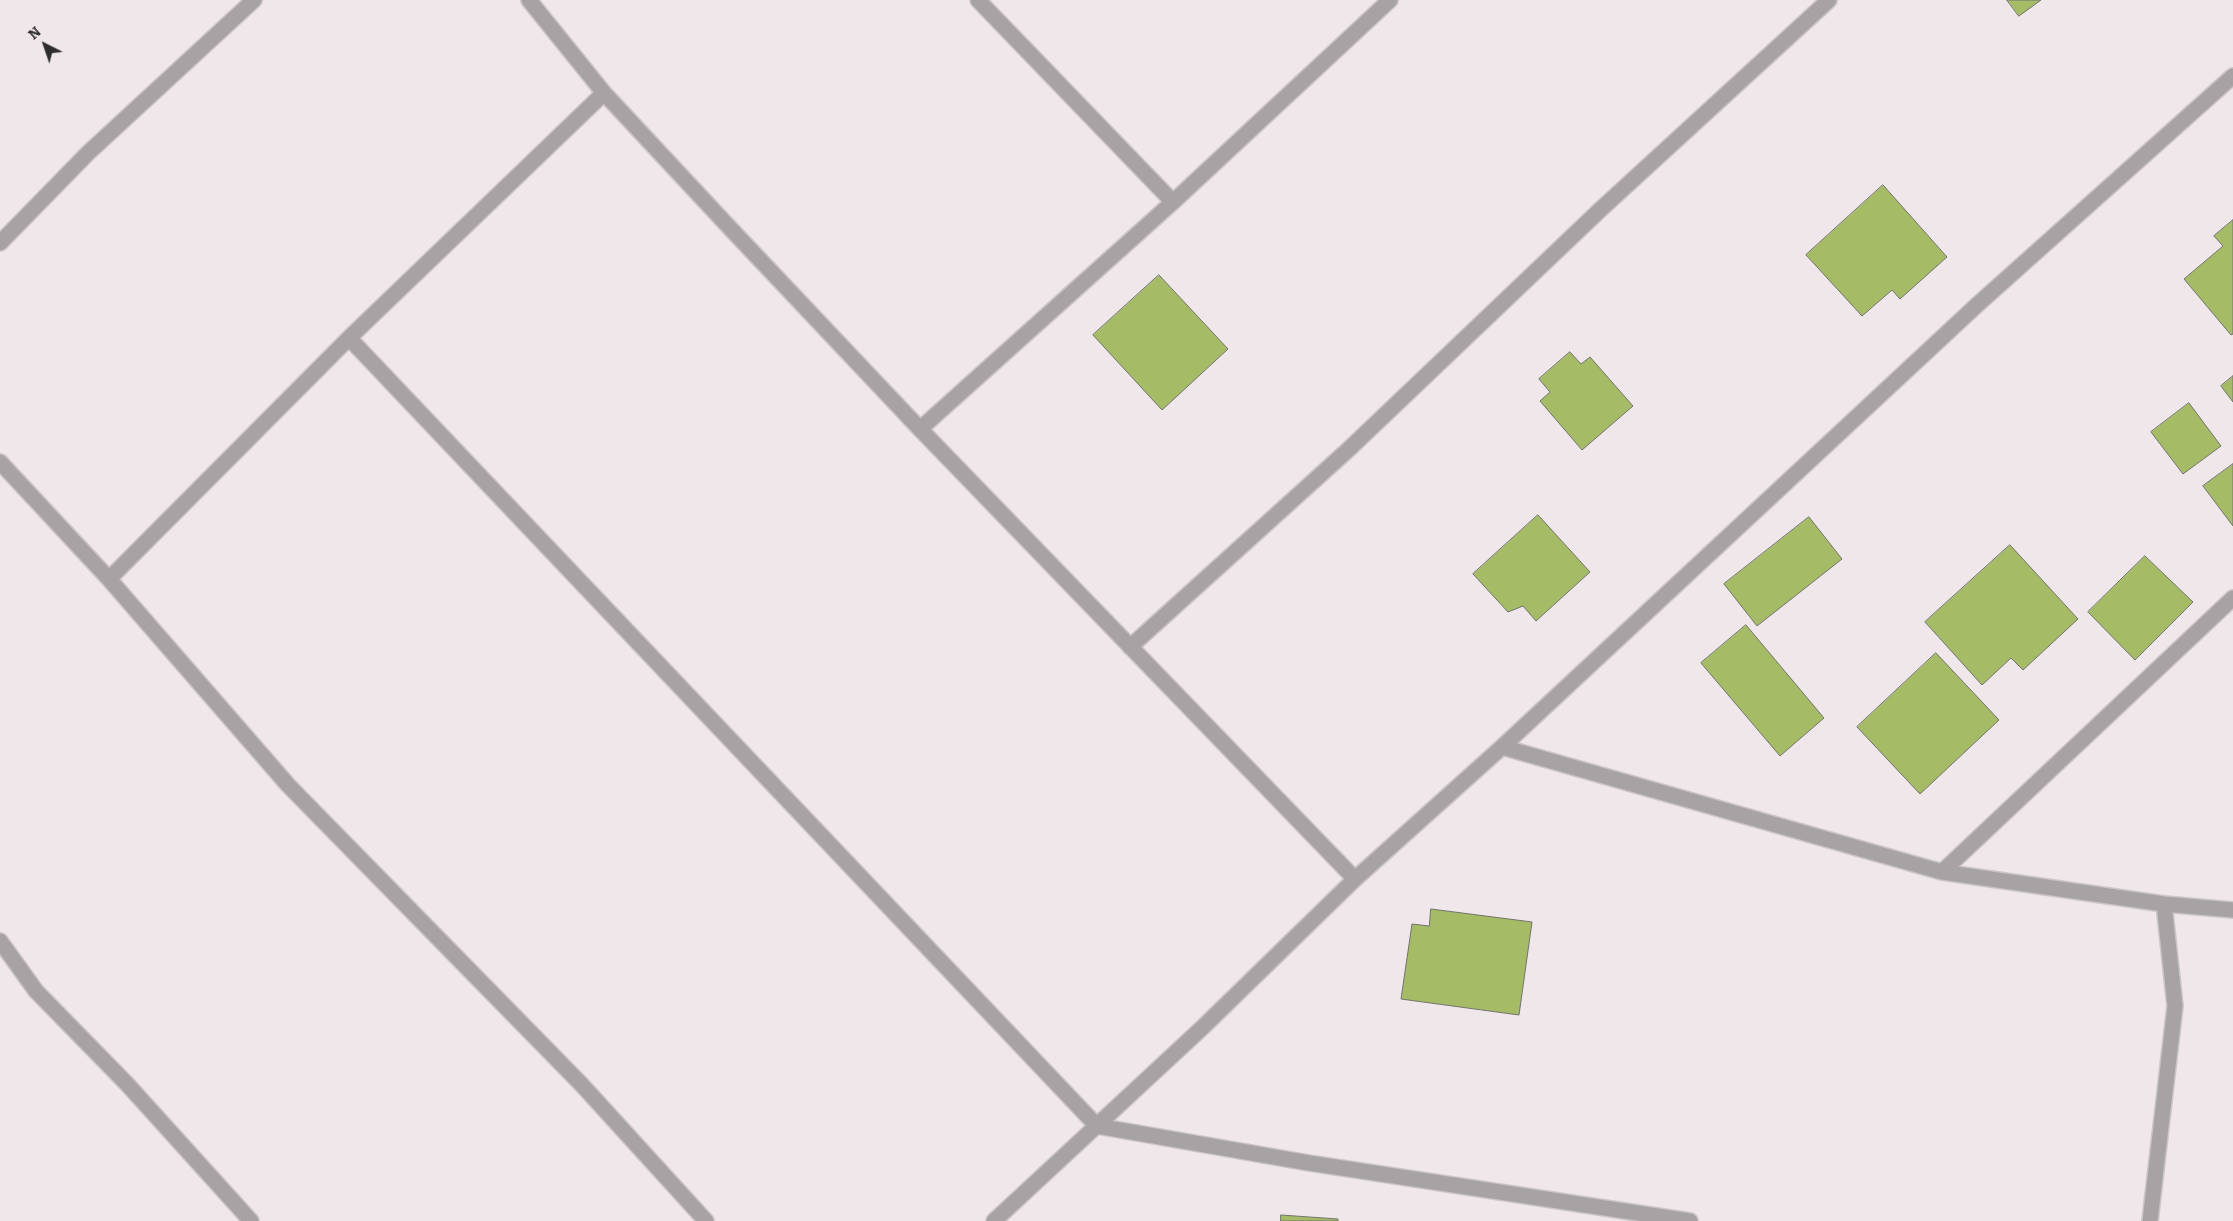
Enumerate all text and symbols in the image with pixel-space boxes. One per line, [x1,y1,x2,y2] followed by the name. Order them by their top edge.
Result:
[20,20,70,70] north arrow
[25,23,44,43] text: N

